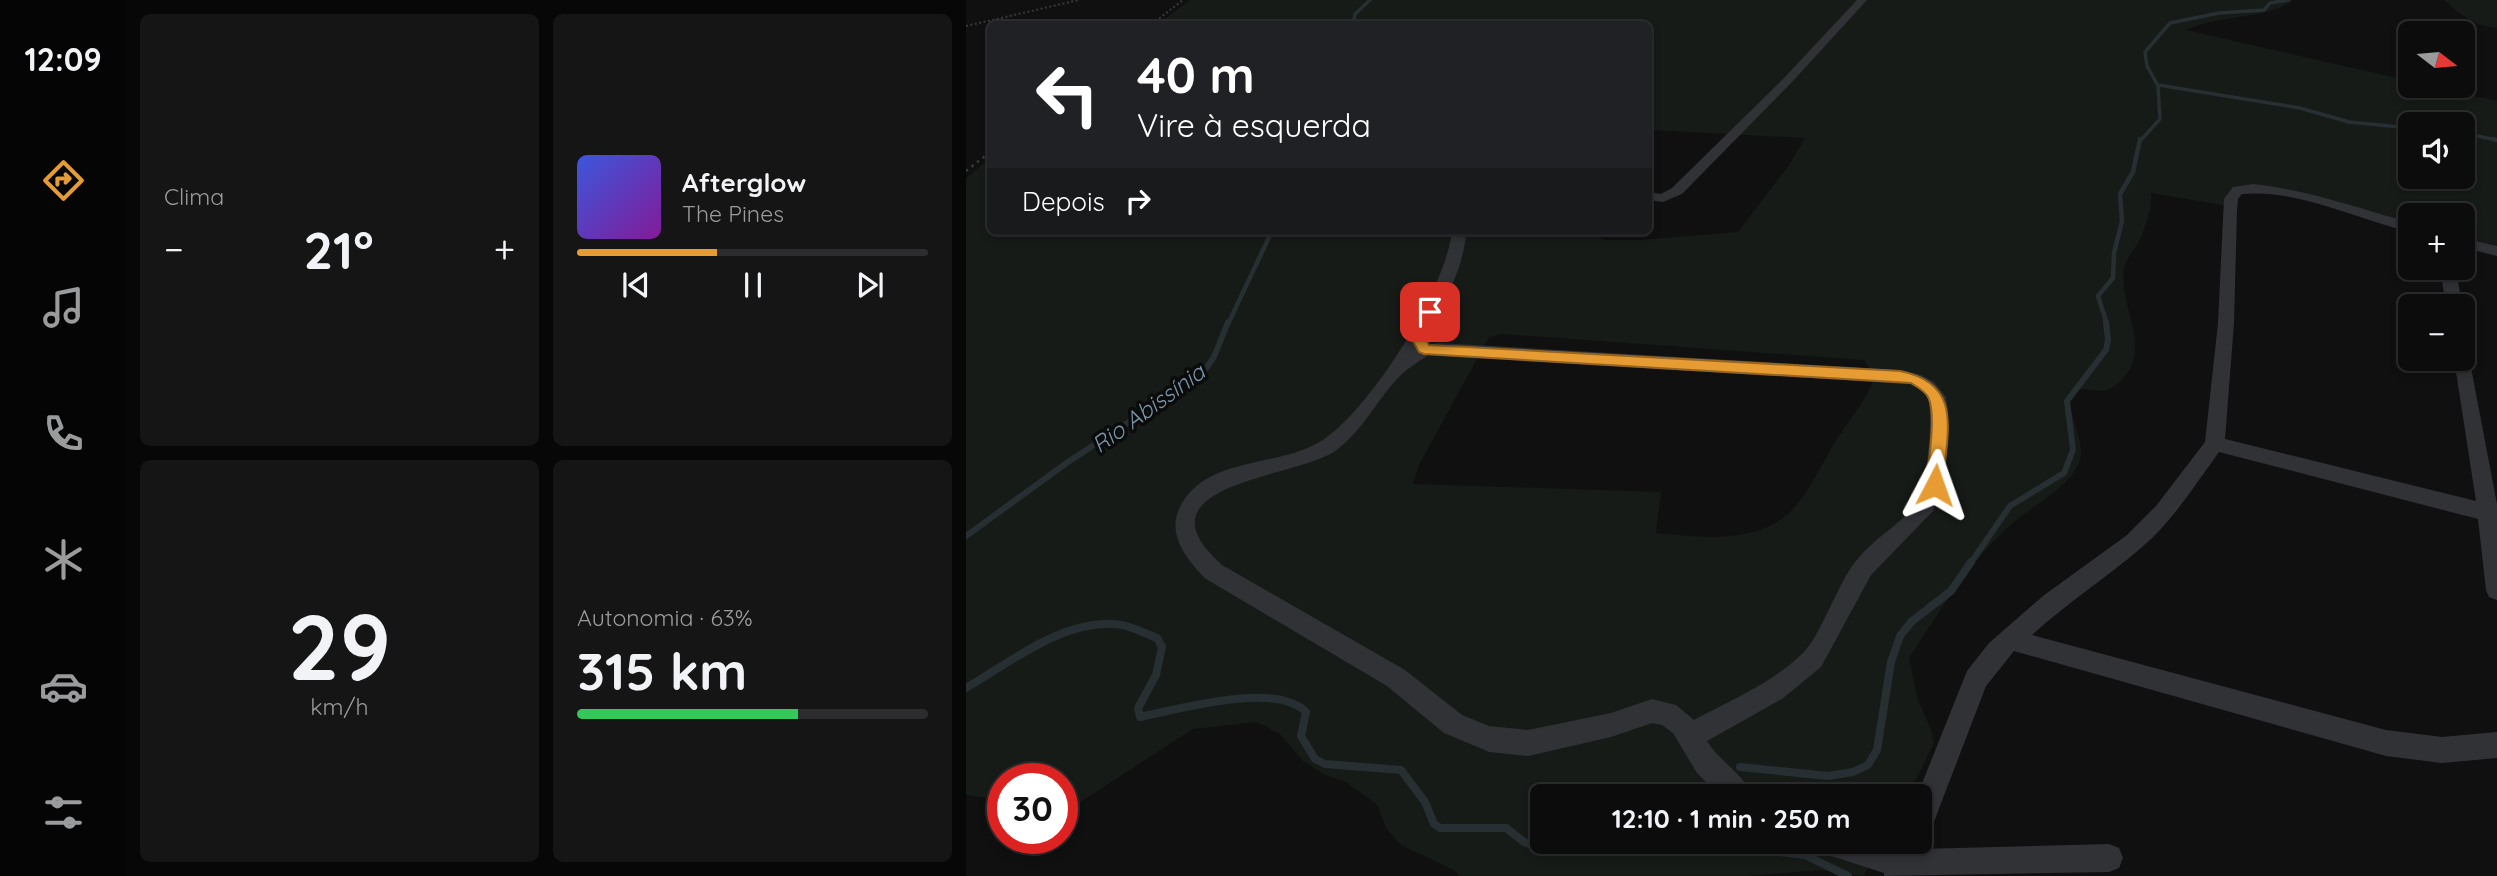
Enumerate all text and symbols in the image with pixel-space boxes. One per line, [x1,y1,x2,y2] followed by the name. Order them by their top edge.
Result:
[2398,21,2474,98] north arrow
[2398,21,2475,371] map controls
[24,39,102,79] text: 12:09
[1137,44,1255,105] text: 40 m
[1022,49,1113,140] icon: left
[1137,105,1371,145] text: Vire à esquerda
[2398,112,2475,189] button: sound
[39,156,88,205] icon: directions
[682,166,806,199] text: Afterglow
[164,182,224,211] text: Clima
[1119,182,1157,220] icon: right
[1022,185,1105,218] text: Depois
[682,199,784,228] text: The Pines
[2398,203,2475,280] button: +
[304,217,374,282] text: 21°
[164,225,184,273] text: −
[494,225,515,273] text: +
[617,266,655,304] icon: previous
[734,266,772,304] icon: pause
[851,266,889,304] icon: next
[1400,282,1460,342] pin
[39,283,88,332] icon: music
[1411,293,1449,331] icon: arrive
[2398,294,2475,371] button: −
[1086,357,1211,459] water label: Rio Abissínia
[39,409,88,458] icon: phone
[1898,448,1972,522] position arrow
[39,535,88,584] icon: climate
[288,589,391,703] text: 29
[577,603,753,632] text: Autonomia · 63%
[577,638,747,703] text: 315 km
[39,662,88,711] icon: car
[310,692,369,721] text: km/h
[987,763,1078,854] speed limit sign: 30
[39,788,88,837] icon: filters
[1612,802,1850,835] text: 12:10 · 1 min · 250 m

